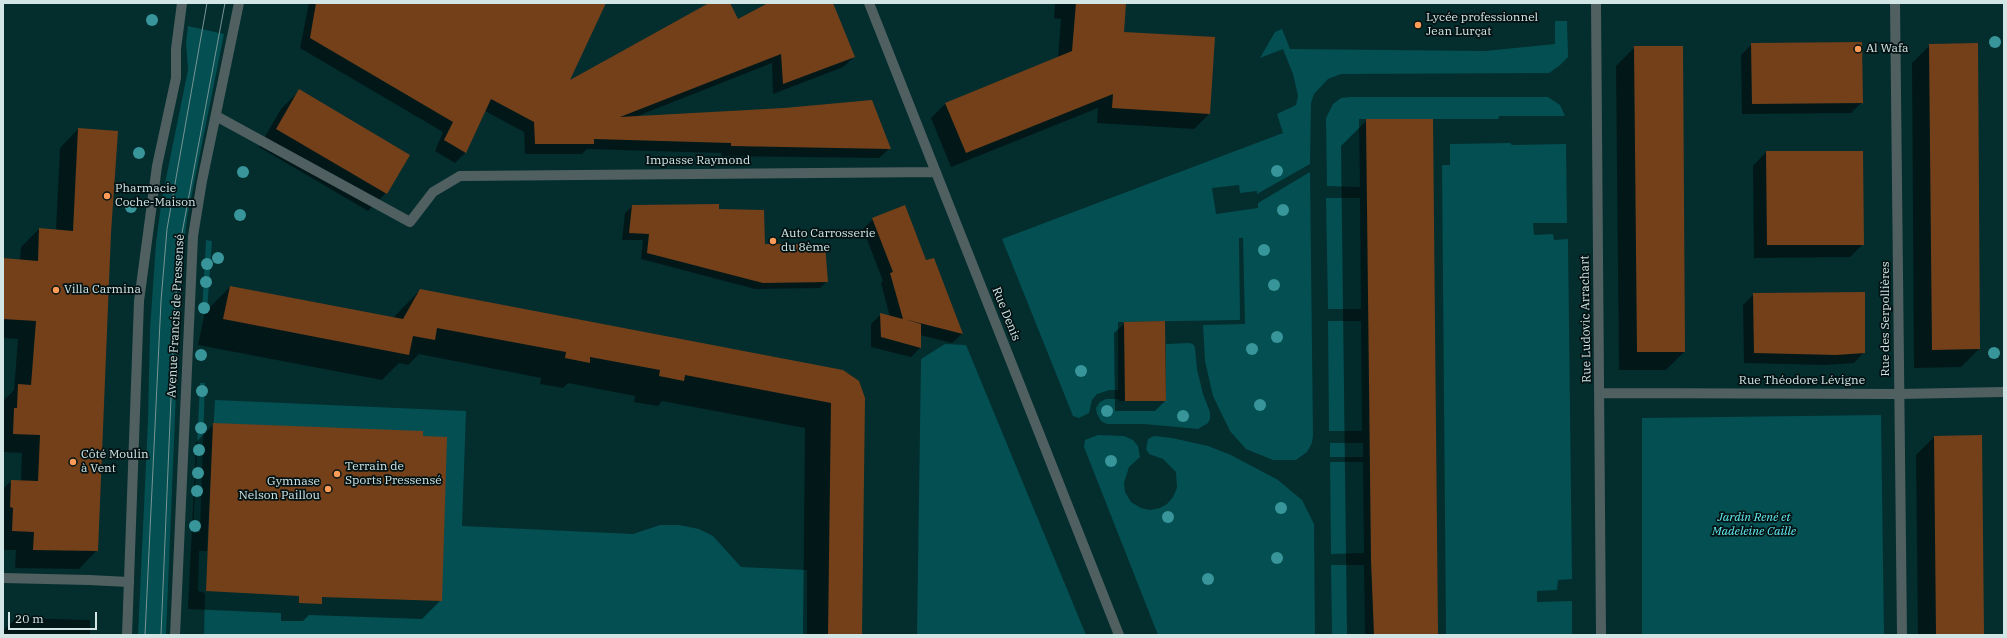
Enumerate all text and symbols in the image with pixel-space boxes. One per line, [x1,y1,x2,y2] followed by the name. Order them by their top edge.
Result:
[1426,11,1538,39] place label: Lycée professionnel Jean Lurçat
[1413,20,1423,30] marker: Lycée professionnel Jean Lurçat
[1866,42,1909,56] place label: Al Wafa
[1853,44,1863,54] marker: Al Wafa
[646,154,750,168] street label: Impasse Raymond
[115,182,196,210] place label: Pharmacie Coche-Maison
[102,191,112,201] marker: Pharmacie Coche-Maison
[781,227,875,255] place label: Auto Carrosserie du 8ème
[165,234,187,398] street label: Avenue Francis de Pressensé
[768,236,778,246] marker: Auto Carrosserie du 8ème
[1578,255,1594,383] street label: Rue Ludovic Arrachart
[1879,261,1893,377] street label: Rue des Serpollières
[64,283,141,297] place label: Villa Carmina
[51,285,61,295] marker: Villa Carmina
[989,285,1023,343] street label: Rue Denis
[1739,374,1865,388] street label: Rue Théodore Lévigne
[81,448,149,476] place label: Côté Moulin à Vent
[68,457,78,467] marker: Côté Moulin à Vent
[345,460,442,488] place label: Terrain de Sports Pressensé
[332,469,342,479] marker: Terrain de Sports Pressensé
[239,475,320,503] place label: Gymnase Nelson Paillou
[323,484,333,494] marker: Gymnase Nelson Paillou
[1712,511,1796,539] park label: Jardin René et Madeleine Caille
[10,604,99,630] scale bar
[15,611,44,626] text: 20 m

